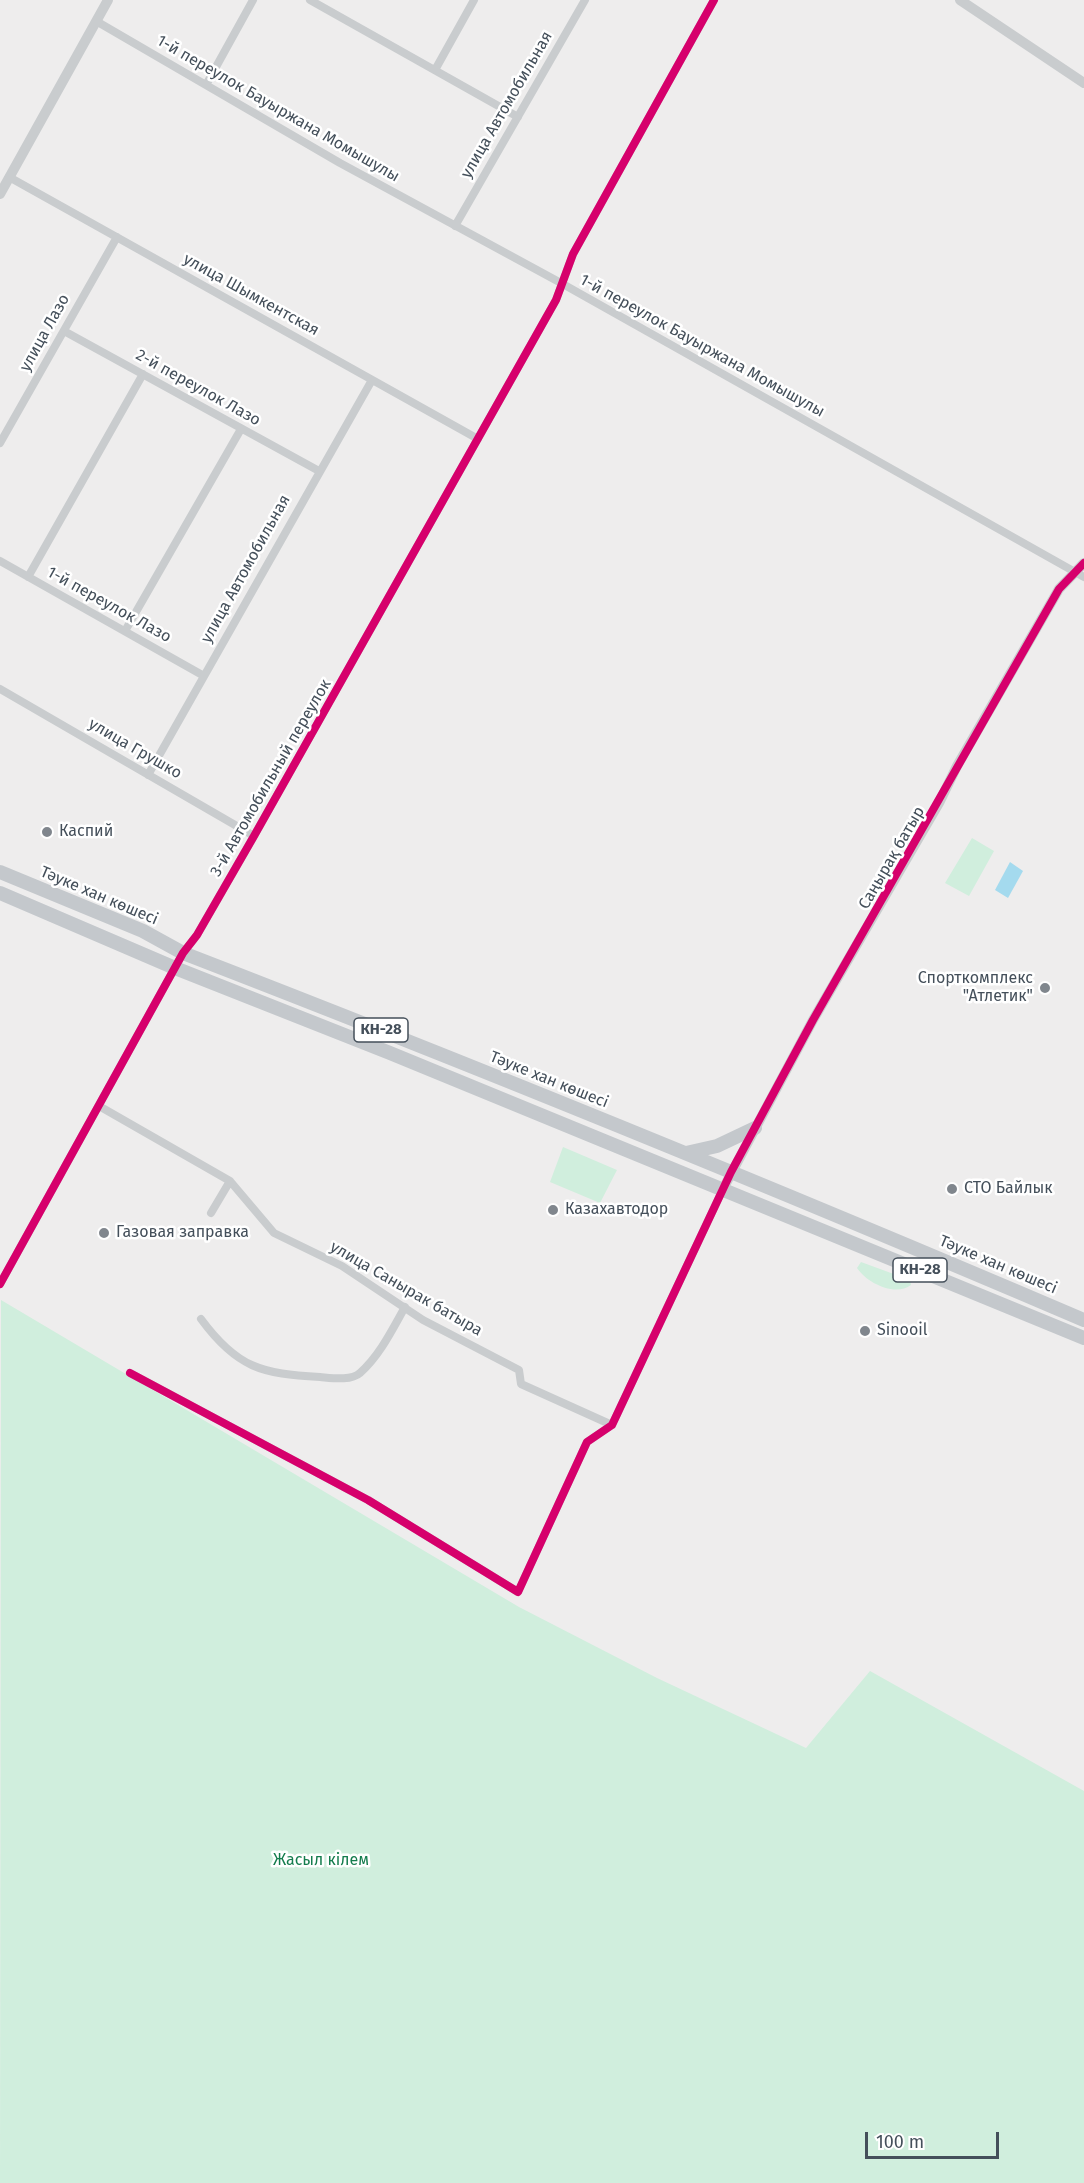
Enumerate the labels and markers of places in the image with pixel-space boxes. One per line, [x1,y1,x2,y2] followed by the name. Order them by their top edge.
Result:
[59,822,113,842] place label: Каспий
[40,825,54,839] marker: Каспий
[918,969,1033,1007] place label: Спорткомплекс "Атлетик"
[1038,981,1052,995] marker: Спорткомплекс "Атлетик"
[964,1179,1053,1199] place label: СТО Байлык
[945,1182,959,1196] marker: СТО Байлык
[565,1200,668,1220] place label: Казахавтодор
[546,1203,560,1217] marker: Казахавтодор
[116,1223,249,1243] place label: Газовая заправка
[97,1226,111,1240] marker: Газовая заправка
[877,1321,927,1341] place label: Sinooil
[858,1324,872,1338] marker: Sinooil

